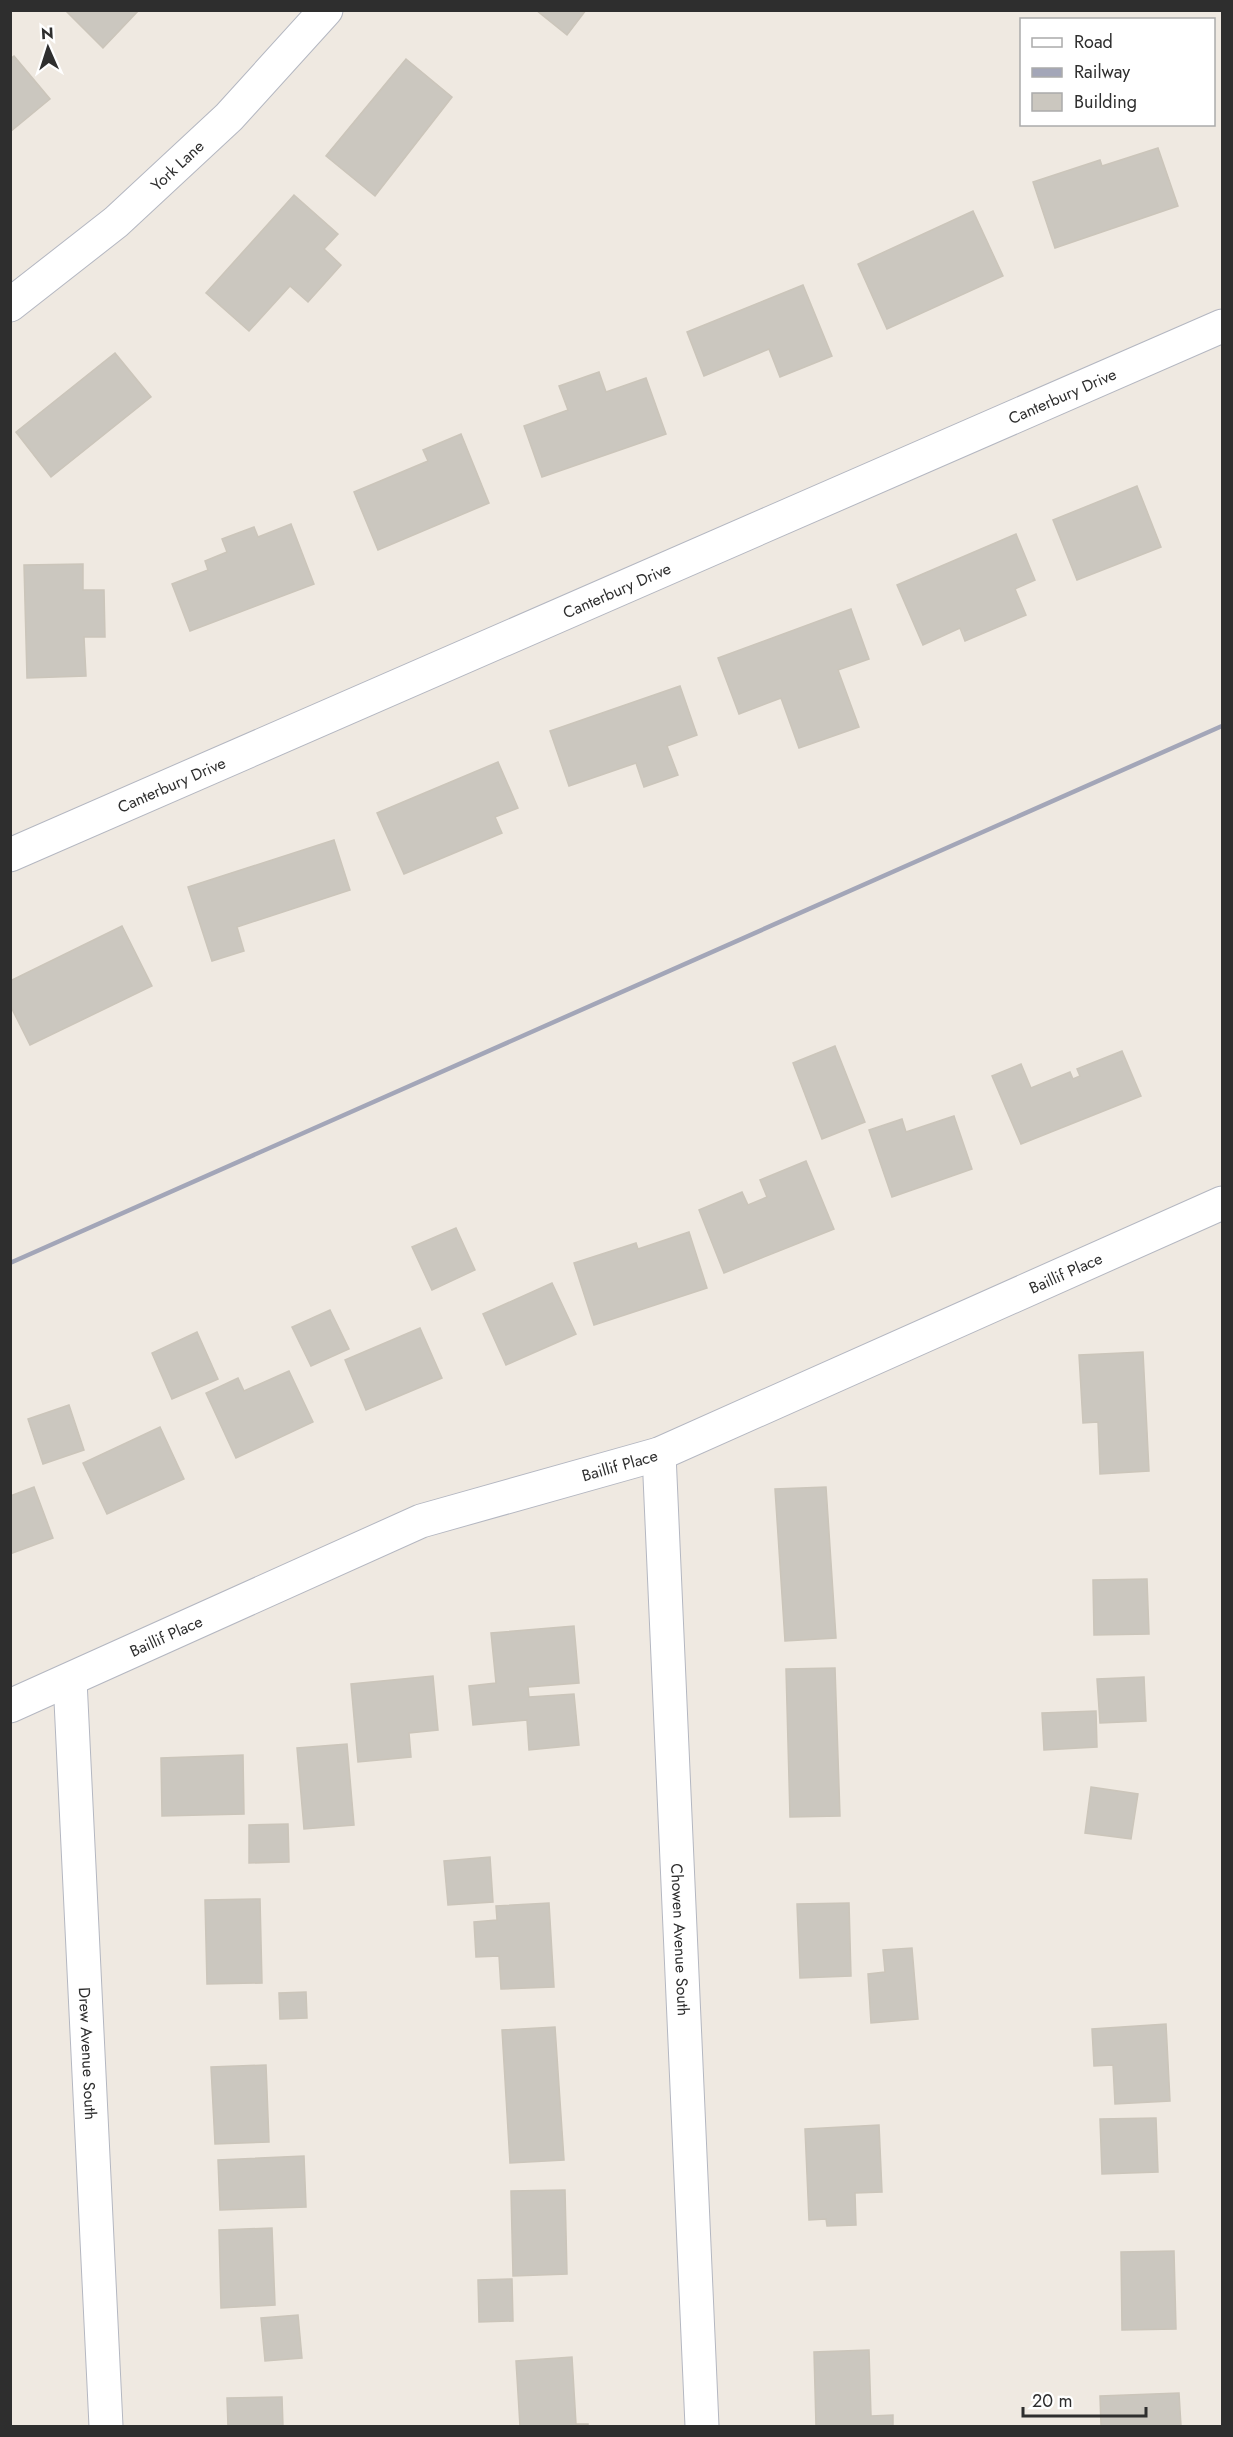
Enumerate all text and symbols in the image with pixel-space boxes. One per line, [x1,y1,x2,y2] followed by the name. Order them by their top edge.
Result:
[18,18,78,78] north arrow
[1020,18,1215,126] legend
[40,22,54,45] text: N
[1074,29,1113,55] text: Road
[1074,59,1130,85] text: Railway
[1074,89,1137,115] text: Building
[146,135,209,196] street label: York Lane
[1005,363,1120,430] street label: Canterbury Drive
[559,557,675,624] street label: Canterbury Drive
[114,751,229,819] street label: Canterbury Drive
[1025,1247,1106,1300] street label: Baillif Place
[579,1444,660,1487] street label: Baillif Place
[126,1610,206,1663] street label: Baillif Place
[665,1863,695,2016] street label: Chowen Avenue South
[73,1987,102,2120] street label: Drew Avenue South
[1023,2380,1146,2418] scale bar
[1032,2388,1072,2414] text: 20 m

